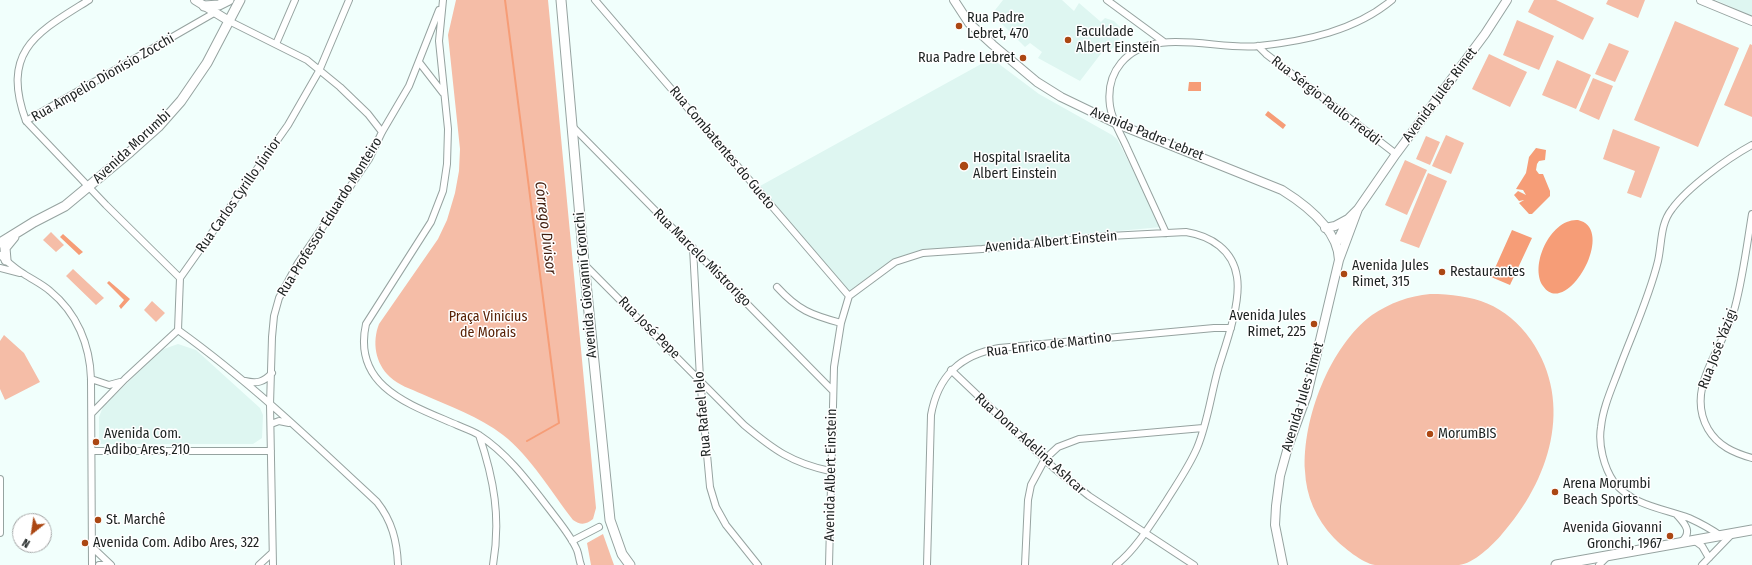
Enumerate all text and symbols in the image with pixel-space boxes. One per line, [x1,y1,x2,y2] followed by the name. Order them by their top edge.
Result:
[967,10,1029,42] place label: Rua Padre Lebret, 470
[954,21,964,31] marker: Rua Padre Lebret, 470
[1076,24,1160,56] place label: Faculdade Albert Einstein
[29,30,177,126] street label: Rua Ampelio Dionísio Zocchi
[1063,35,1073,45] marker: Faculdade Albert Einstein
[1399,45,1481,145] street label: Avenida Jules Rimet
[918,50,1015,66] place label: Rua Padre Lebret
[1018,53,1028,63] marker: Rua Padre Lebret
[1268,53,1384,149] street label: Rua Sérgio Paulo Freddi
[666,83,778,213] street label: Rua Combatentes do Gueto
[1088,104,1206,164] street label: Avenida Padre Lebret
[90,107,174,187] street label: Avenida Morumbi
[193,134,285,256] street label: Rua Carlos Cyrillo Júnior
[274,134,386,300] street label: Rua Professor Eduardo Monteiro
[973,150,1070,182] place label: Hospital Israelita Albert Einstein
[958,160,970,172] marker: Hospital Israelita Albert Einstein
[530,180,560,276] water label: Córrego Divisor
[650,206,754,310] street label: Rua Marcelo Mistrorigo
[571,211,601,359] street label: Avenida Giovanni Gronchi
[984,228,1118,256] street label: Avenida Albert Einstein
[1352,258,1429,290] place label: Avenida Jules Rimet, 315
[1450,264,1525,280] place label: Restaurantes
[1437,267,1447,277] marker: Restaurantes
[1339,269,1349,279] marker: Avenida Jules Rimet, 315
[615,294,683,362] street label: Rua José Pepe
[1695,307,1741,391] street label: Rua José Yázigi
[1229,308,1306,340] place label: Avenida Jules Rimet, 225
[449,309,527,342] park label: Praça Vinicius de Morais
[1309,319,1319,329] marker: Avenida Jules Rimet, 225
[985,329,1113,361] street label: Rua Enrico de Martino
[1278,340,1328,454] street label: Avenida Jules Rimet
[691,371,715,457] street label: Rua Rafael Ielo
[971,390,1089,498] street label: Rua Dona Adelina Ashcar
[821,408,841,542] street label: Avenida Albert Einstein
[104,426,190,458] place label: Avenida Com. Adibo Ares, 210
[1438,426,1497,442] place label: MorumBIS
[1425,429,1435,439] marker: MorumBIS
[91,437,101,447] marker: Avenida Com. Adibo Ares, 210
[1563,476,1651,508] place label: Arena Morumbi Beach Sports
[1550,487,1560,497] marker: Arena Morumbi Beach Sports
[106,512,165,528] place label: St. Marchê
[12,513,52,553] north arrow
[93,515,103,525] marker: St. Marchê
[1563,520,1662,552] place label: Avenida Giovanni Gronchi, 1967
[1665,531,1675,541] marker: Avenida Giovanni Gronchi, 1967
[93,535,259,551] place label: Avenida Com. Adibo Ares, 322
[20,536,32,550] text: N
[80,538,90,548] marker: Avenida Com. Adibo Ares, 322

